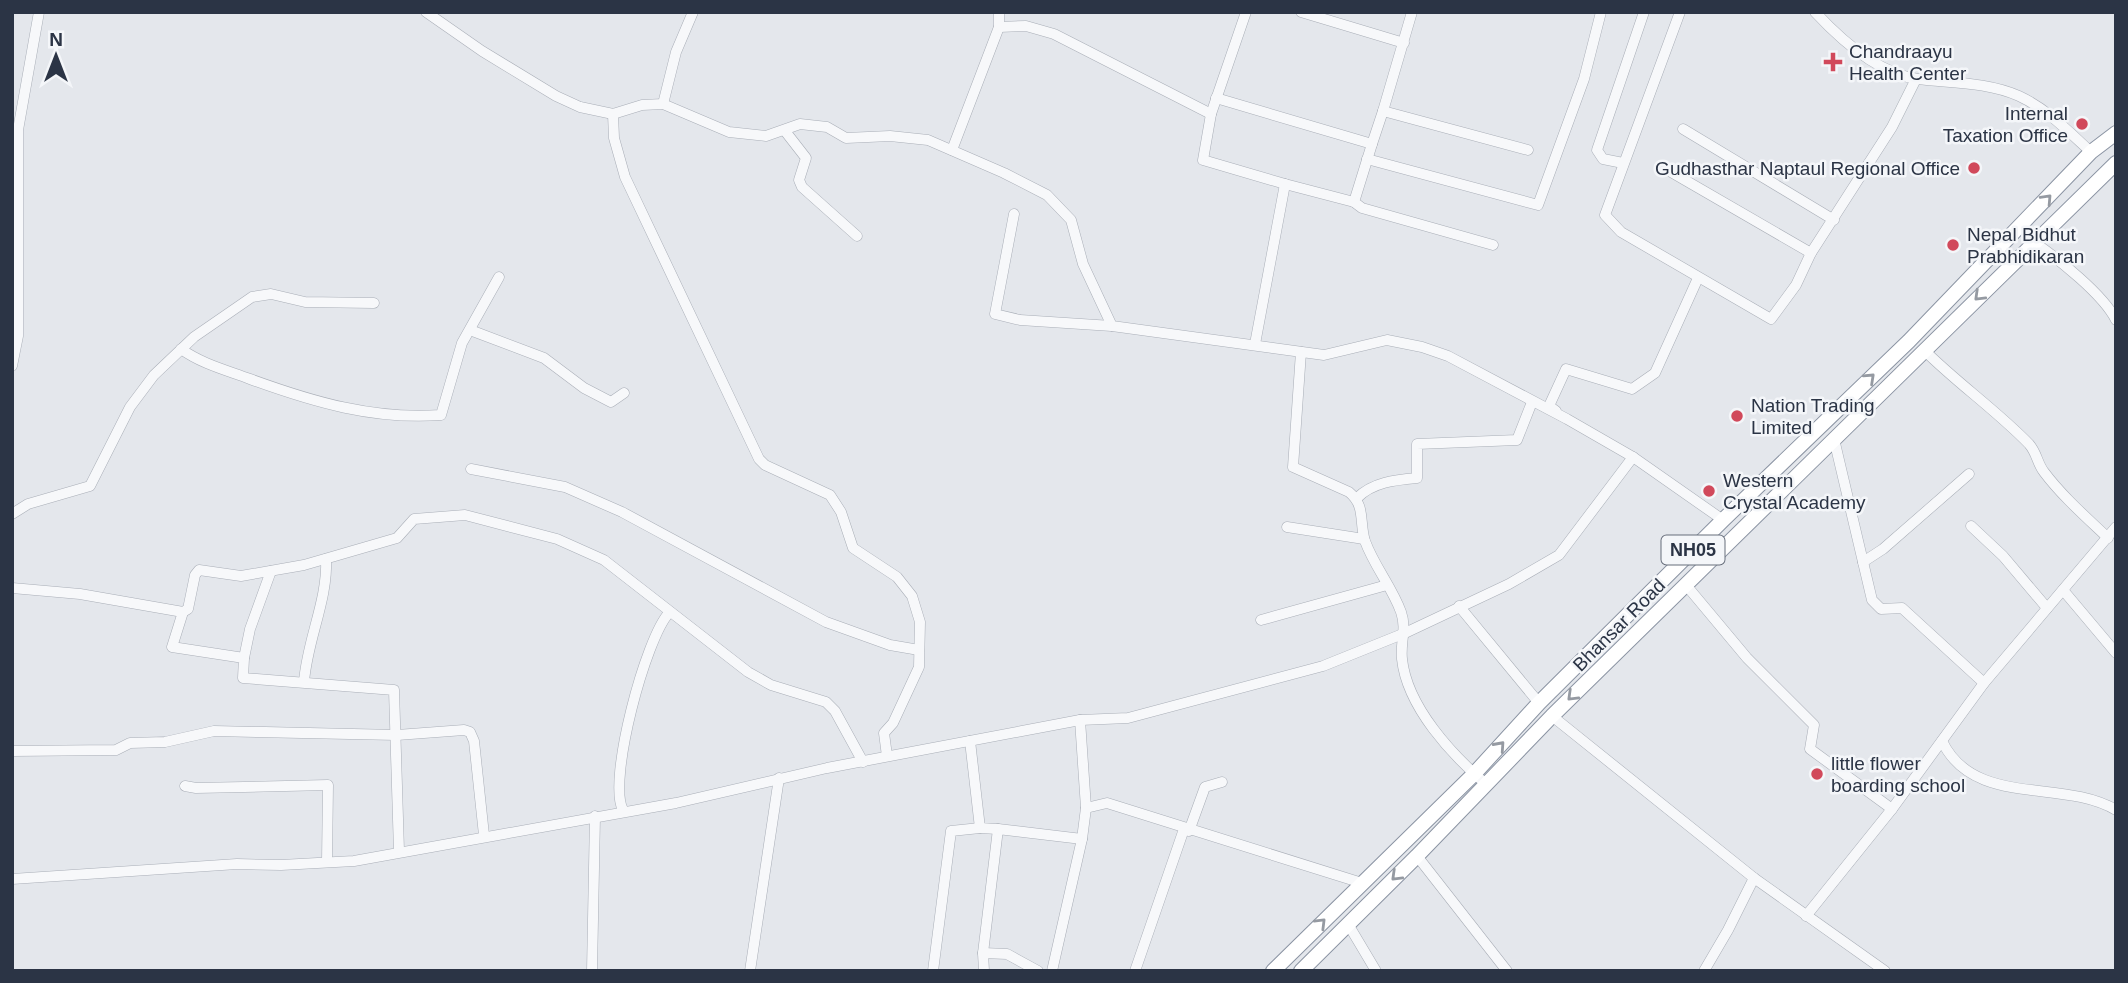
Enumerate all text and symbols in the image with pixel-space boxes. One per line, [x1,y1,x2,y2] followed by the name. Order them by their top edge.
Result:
[21,21,91,91] north arrow
[49,29,63,50] text: N
[1849,41,1967,84] place label: Chandraayu Health Center
[1823,52,1843,72] marker: Chandraayu Health Center
[1943,103,2068,146] place label: Internal Taxation Office
[2074,116,2090,132] marker: Internal Taxation Office
[1655,158,1960,179] place label: Gudhasthar Naptaul Regional Office
[1966,160,1982,176] marker: Gudhasthar Naptaul Regional Office
[2039,194,2052,207] one-way arrow
[1967,224,2084,267] place label: Nepal Bidhut Prabhidikaran
[1945,237,1961,253] marker: Nepal Bidhut Prabhidikaran
[1974,287,1987,300] one-way arrow
[1862,373,1875,386] one-way arrow
[1751,395,1875,438] place label: Nation Trading Limited
[1729,408,1745,424] marker: Nation Trading Limited
[1723,470,1866,513] place label: Western Crystal Academy
[1701,483,1717,499] marker: Western Crystal Academy
[1662,536,1724,564] road number: NH05
[1569,575,1669,675] street label: Bhansar Road
[1568,688,1580,700] one-way arrow
[1492,741,1505,754] one-way arrow
[1831,753,1965,796] place label: little flower boarding school
[1809,766,1825,782] marker: little flower boarding school
[1391,868,1404,881] one-way arrow
[1313,918,1326,931] one-way arrow

